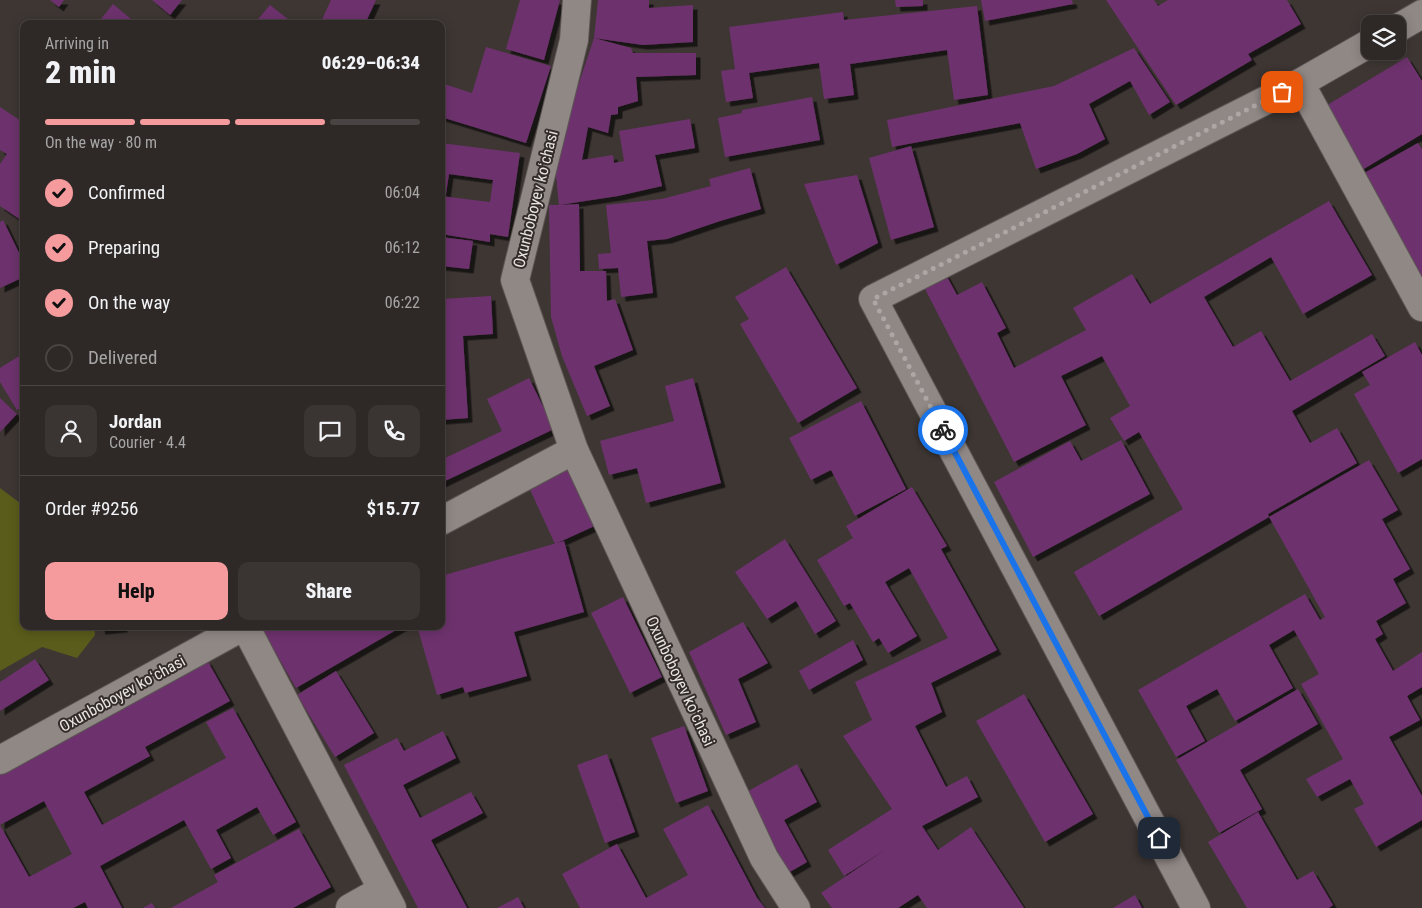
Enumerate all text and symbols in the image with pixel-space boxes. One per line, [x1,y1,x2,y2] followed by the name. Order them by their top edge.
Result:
[1361,15,1406,60] map controls
[1361,15,1406,60] button: layers
[45,34,109,53] text: Arriving in
[322,51,420,74] text: 06:29–06:34
[45,53,116,91] text: 2 min
[1261,71,1303,113] pin
[1268,78,1296,106] icon: bag
[509,128,562,270] street label: Oxunboboyev koʻchasi
[45,133,157,152] text: On the way · 80 m
[45,179,73,207] icon: check
[88,181,165,204] text: Confirmed
[385,183,420,202] text: 06:04
[45,234,73,262] icon: check
[88,236,160,259] text: Preparing
[385,238,420,257] text: 06:12
[45,289,73,317] icon: check
[88,291,170,314] text: On the way
[385,293,420,312] text: 06:22
[88,346,157,369] text: Delivered
[45,405,97,457] button: person
[304,405,356,457] button: chat
[368,405,420,457] button: phone
[918,405,968,455] courier
[109,410,162,433] text: Jordan
[929,416,957,444] icon: bike
[109,433,186,452] text: Courier · 4.4
[45,497,138,520] text: Order #9256
[366,497,420,520] text: $15.77
[45,562,228,620] button: Help
[238,562,420,620] button: Share
[642,613,719,749] street label: Oxunboboyev koʻchasi
[56,651,188,736] street label: Oxunboboyev koʻchasi
[1138,817,1180,859] pin
[1145,824,1173,852] icon: home

